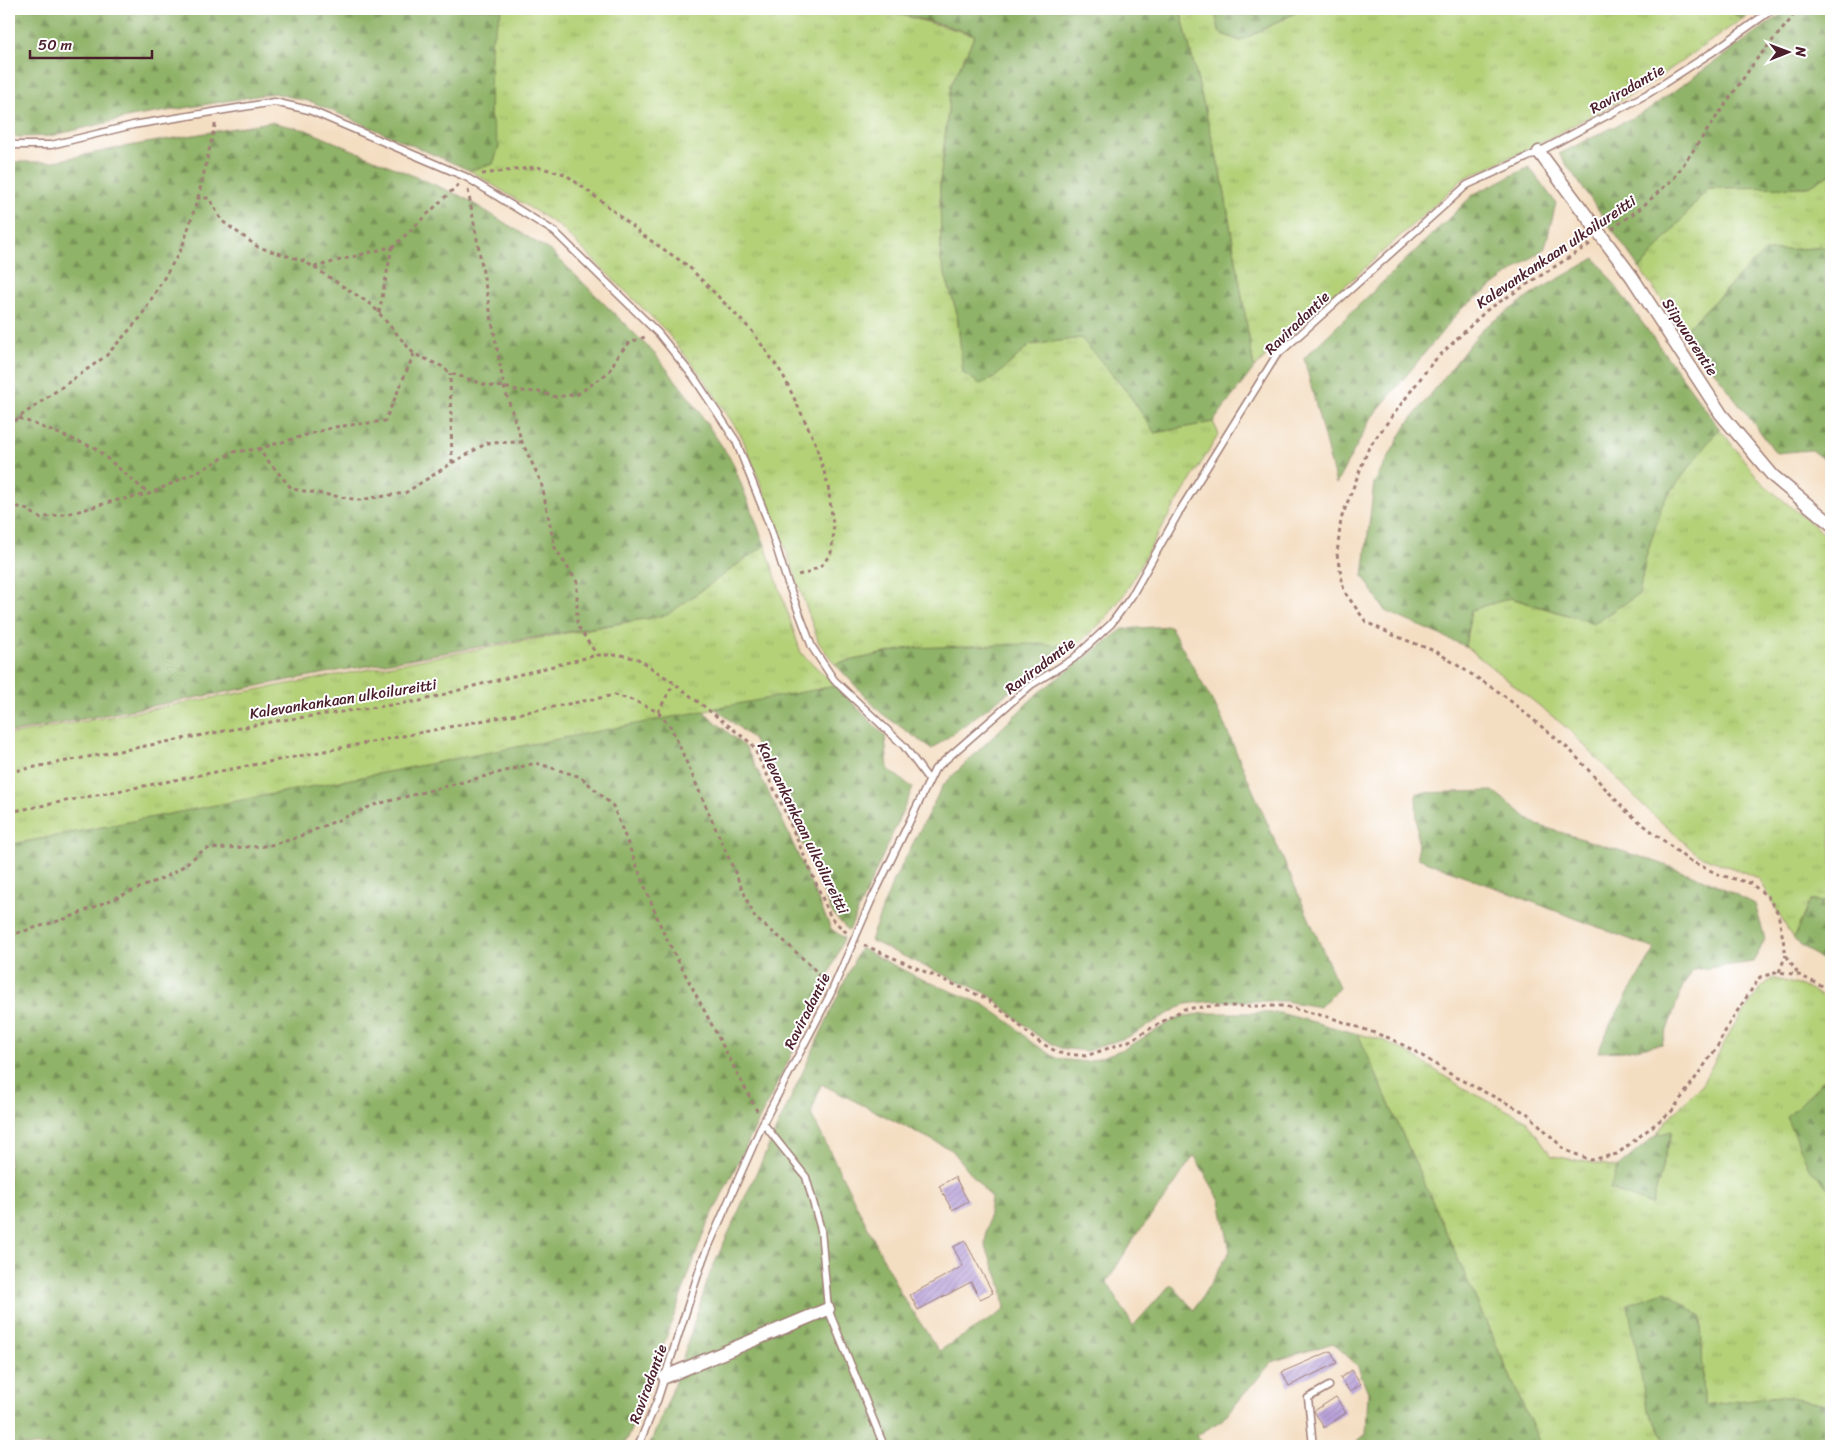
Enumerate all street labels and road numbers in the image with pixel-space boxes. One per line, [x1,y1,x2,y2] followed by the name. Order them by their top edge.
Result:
[1585,57,1669,121] street label: Raviradantie
[1470,188,1642,316] street label: Kalevankankaan ulkoilureitti
[1258,285,1336,361] street label: Raviradantie
[1655,293,1725,381] street label: Siipvuorentie
[999,631,1081,701] street label: Raviradantie
[248,671,439,727] street label: Kalevankankaan ulkoilureitti
[750,737,856,919] street label: Kalevankankaan ulkoilureitti
[777,968,837,1054] street label: Raviradantie
[622,1341,674,1427] street label: Raviradantie

